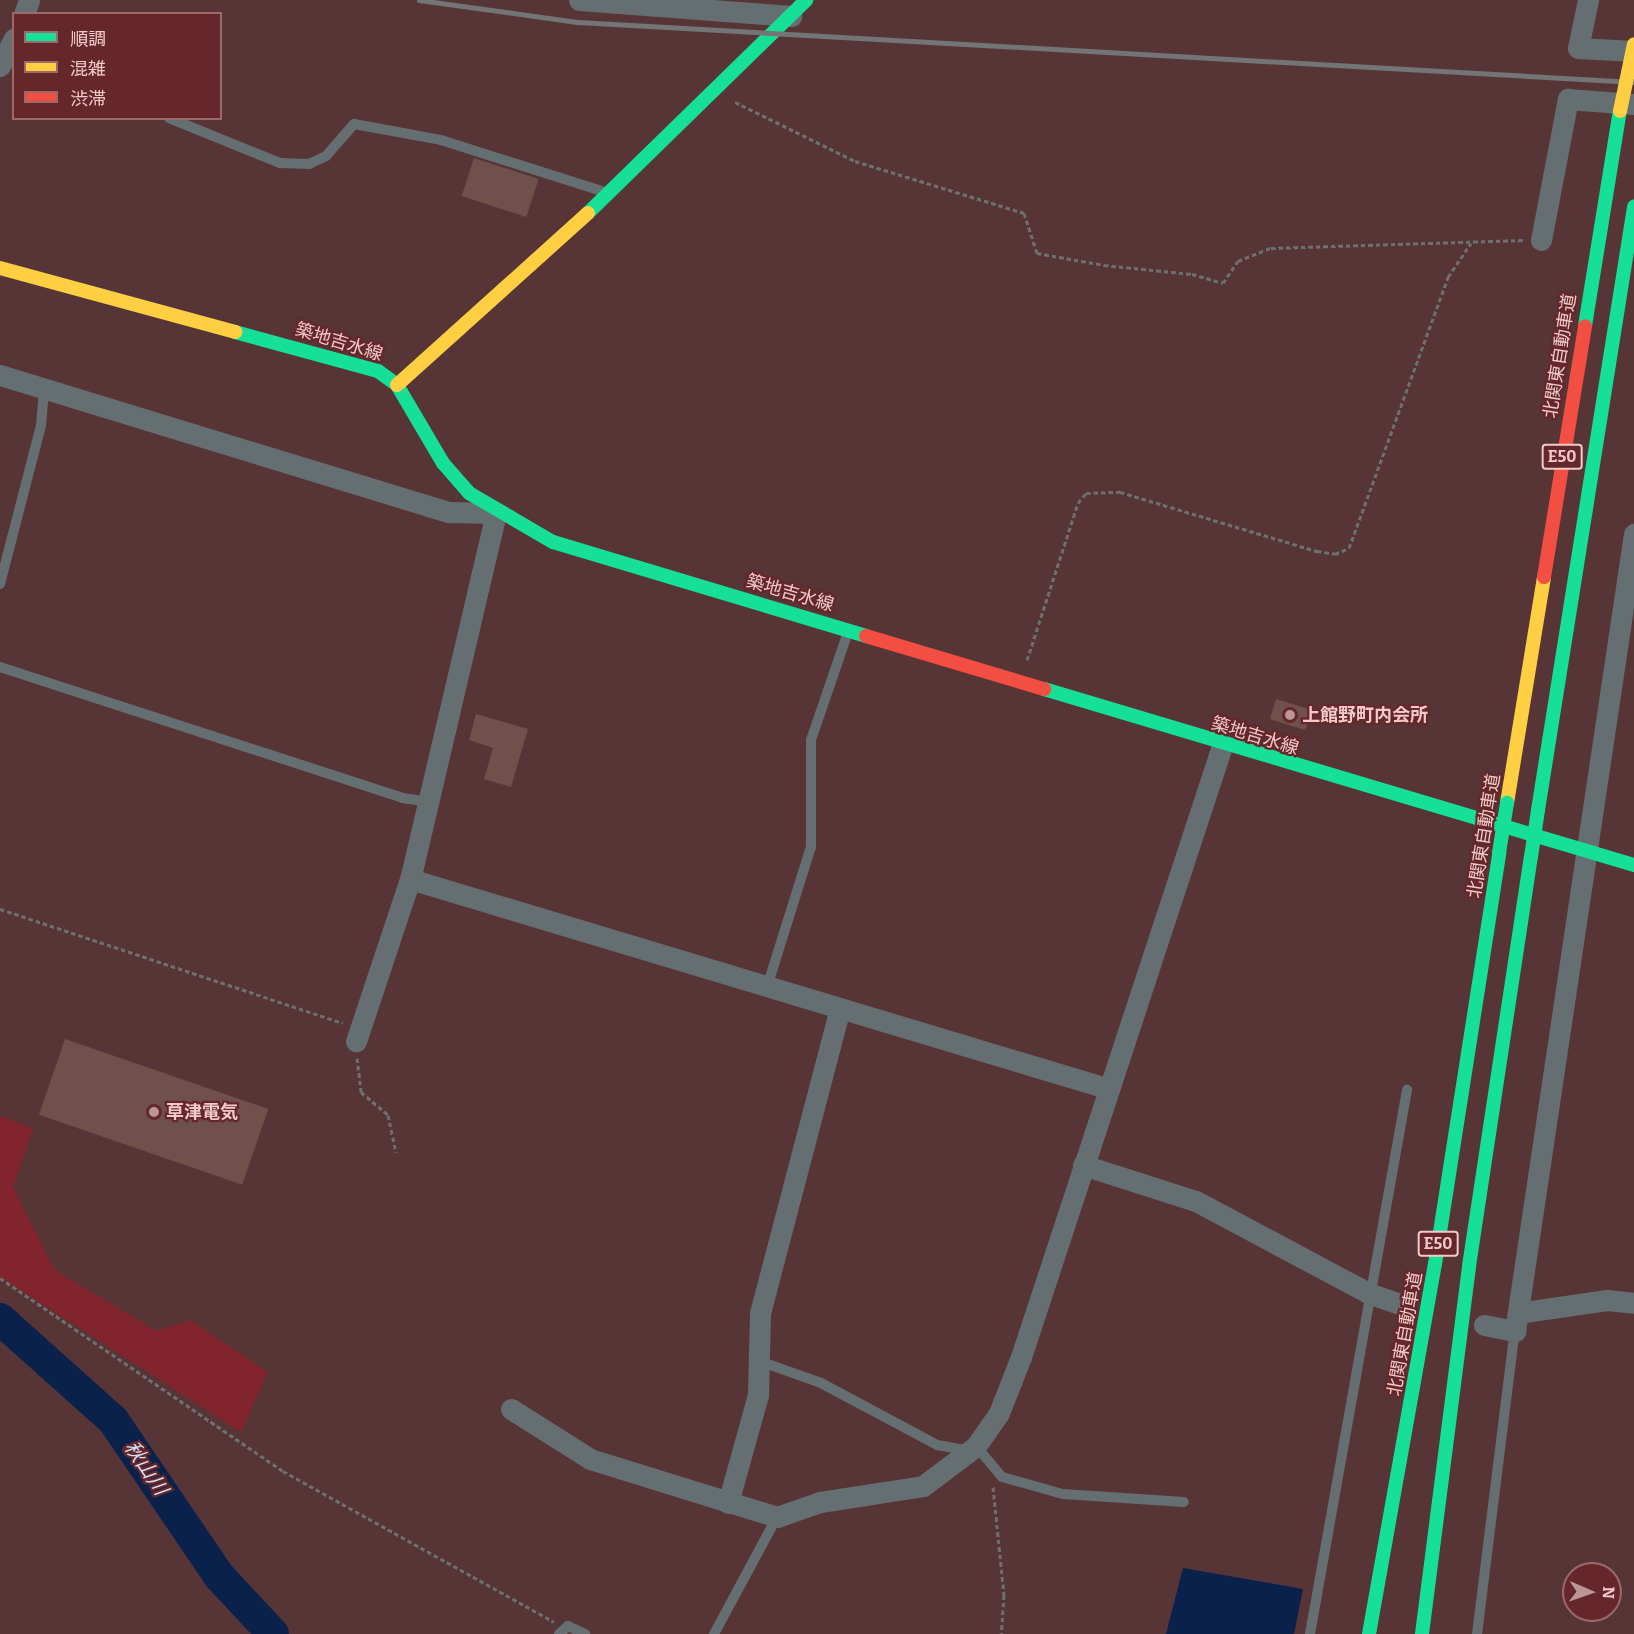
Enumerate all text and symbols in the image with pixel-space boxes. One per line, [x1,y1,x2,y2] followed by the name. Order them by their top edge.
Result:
[12,12,222,120] legend
[70,28,106,50] text: 順調
[70,58,106,80] text: 混雑
[70,88,106,110] text: 渋滞
[1539,292,1581,420] street label: 北関東自動車道
[293,319,385,365] street label: 築地吉水線
[1541,444,1583,470] road number: E50
[744,570,836,616] street label: 築地吉水線
[1302,704,1428,726] place label: 上館野町内会所
[1283,708,1297,722] marker: 上館野町内会所
[1209,713,1301,759] street label: 築地吉水線
[1463,772,1505,900] street label: 北関東自動車道
[166,1101,238,1123] place label: 草津電気
[147,1105,161,1119] marker: 草津電気
[1417,1231,1459,1257] road number: E50
[1383,1270,1427,1398] street label: 北関東自動車道
[119,1436,173,1500] water label: 秋山川
[1562,1562,1622,1622] north arrow
[1599,1586,1618,1599] text: N

